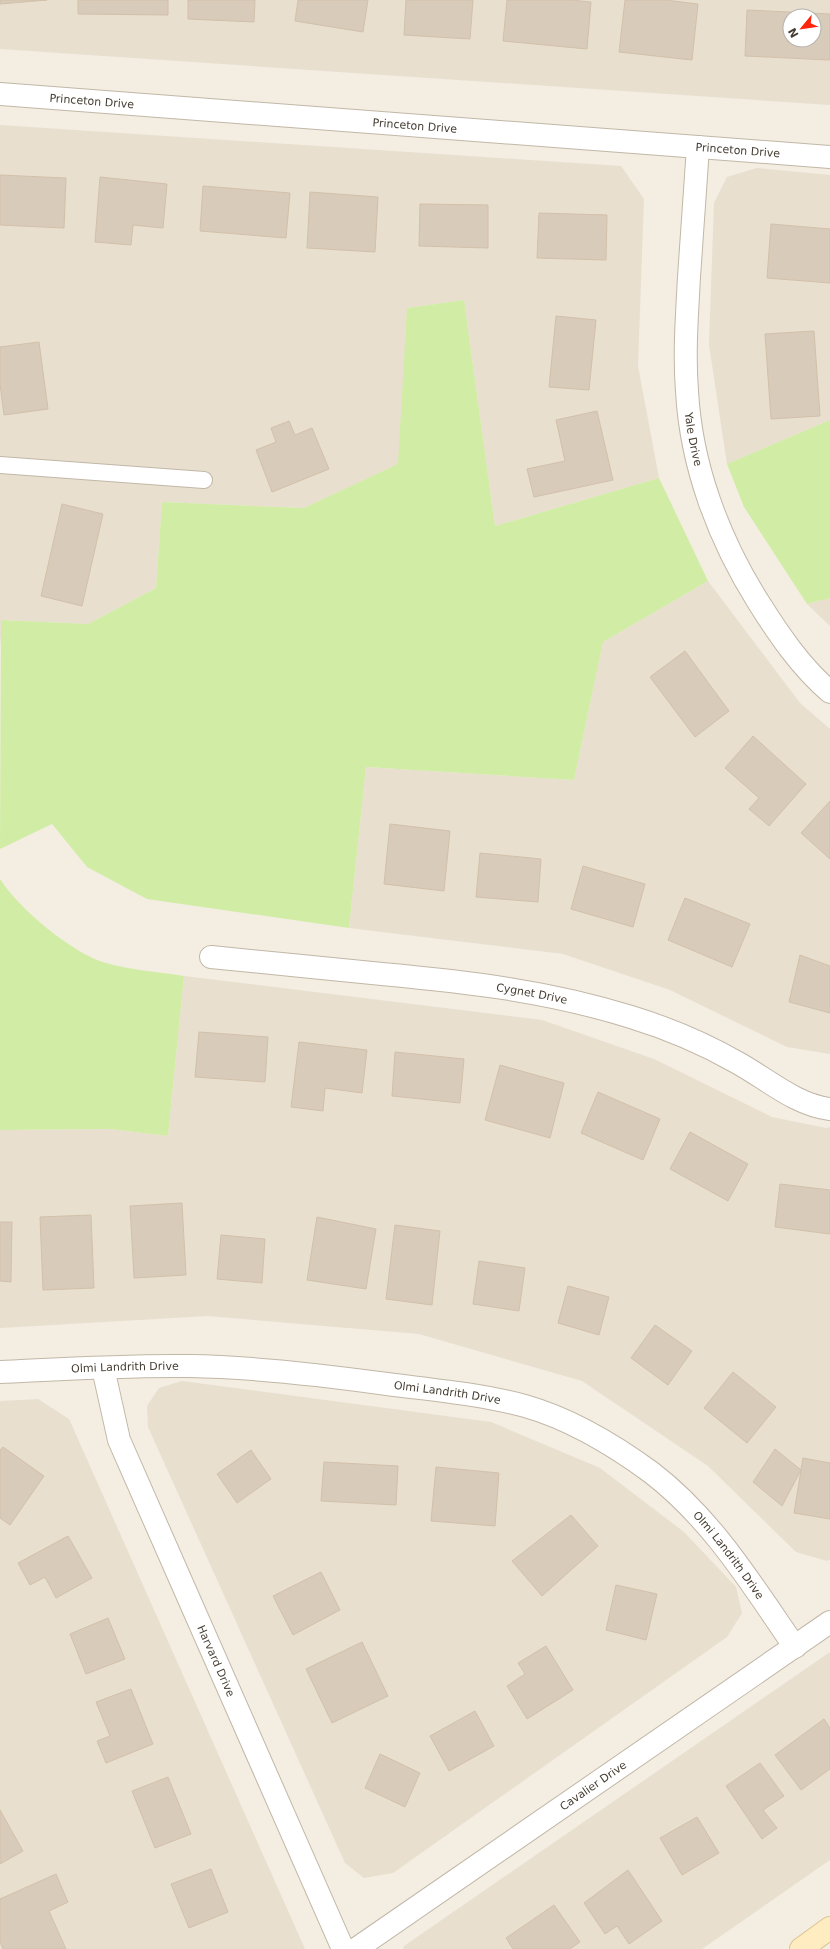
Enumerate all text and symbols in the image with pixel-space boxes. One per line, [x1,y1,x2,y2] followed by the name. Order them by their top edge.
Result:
[782,8,822,48] north arrow
[786,25,802,40] text: N
[49,91,135,111] street label: Princeton Drive
[372,116,458,135] street label: Princeton Drive
[695,140,781,160] street label: Princeton Drive
[682,410,705,468] street label: Yale Drive
[495,981,569,1006] street label: Cygnet Drive
[71,1359,179,1375] street label: Olmi Landrith Drive
[393,1378,502,1407] street label: Olmi Landrith Drive
[691,1508,767,1602] street label: Olmi Landrith Drive
[195,1623,238,1699] street label: Harvard Drive
[557,1758,629,1813] street label: Cavalier Drive

